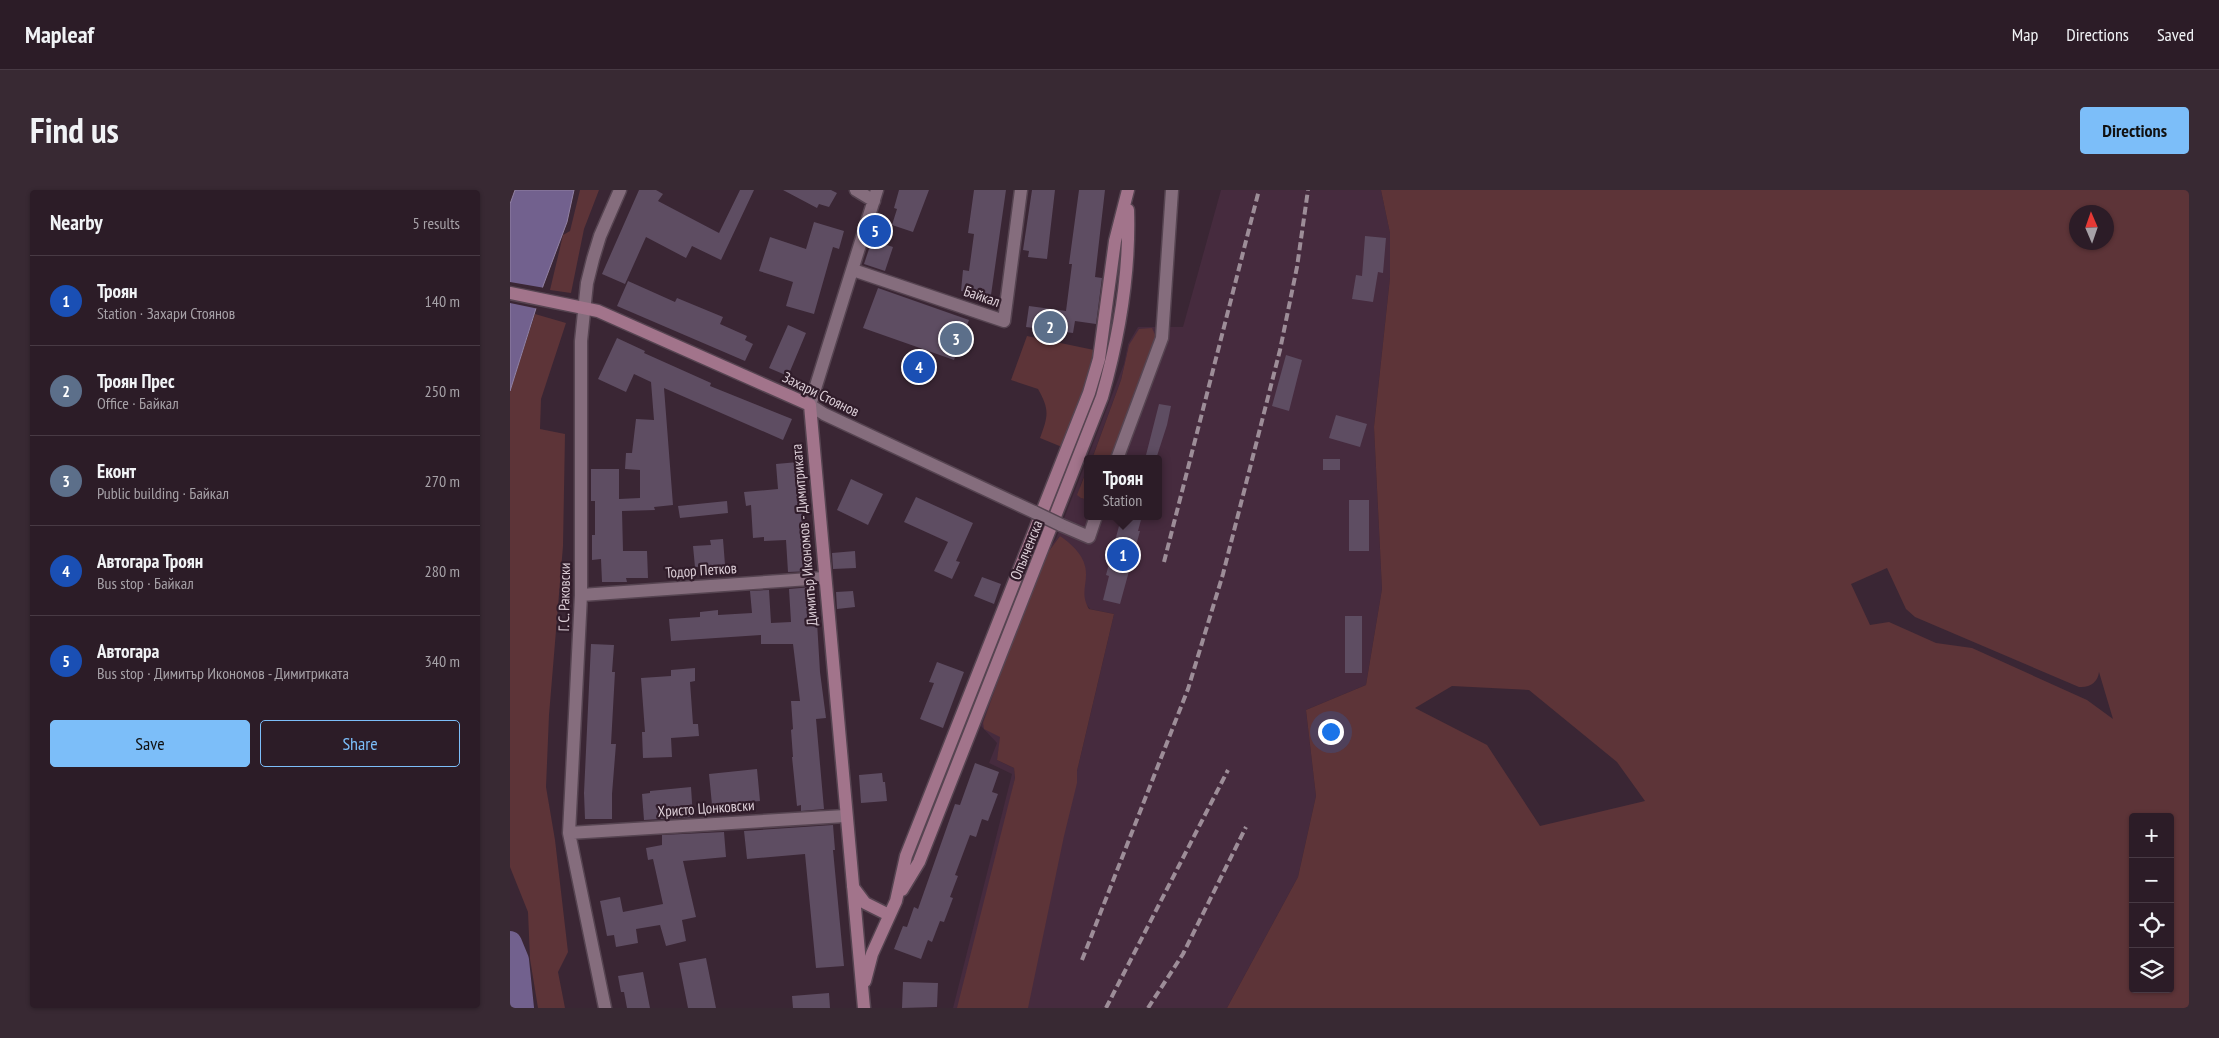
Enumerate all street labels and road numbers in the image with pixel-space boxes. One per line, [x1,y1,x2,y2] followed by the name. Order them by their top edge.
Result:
[961,281,1003,311] street label: Байкал
[780,367,862,421] street label: Захари Стоянов
[787,443,821,627] street label: Димитър Икономов - Димитриката
[1005,517,1047,583] street label: Опълченска
[665,558,737,582] street label: Тодор Петков
[554,562,574,632] street label: Г. С. Раковски
[657,795,755,821] street label: Христо Цонковски

